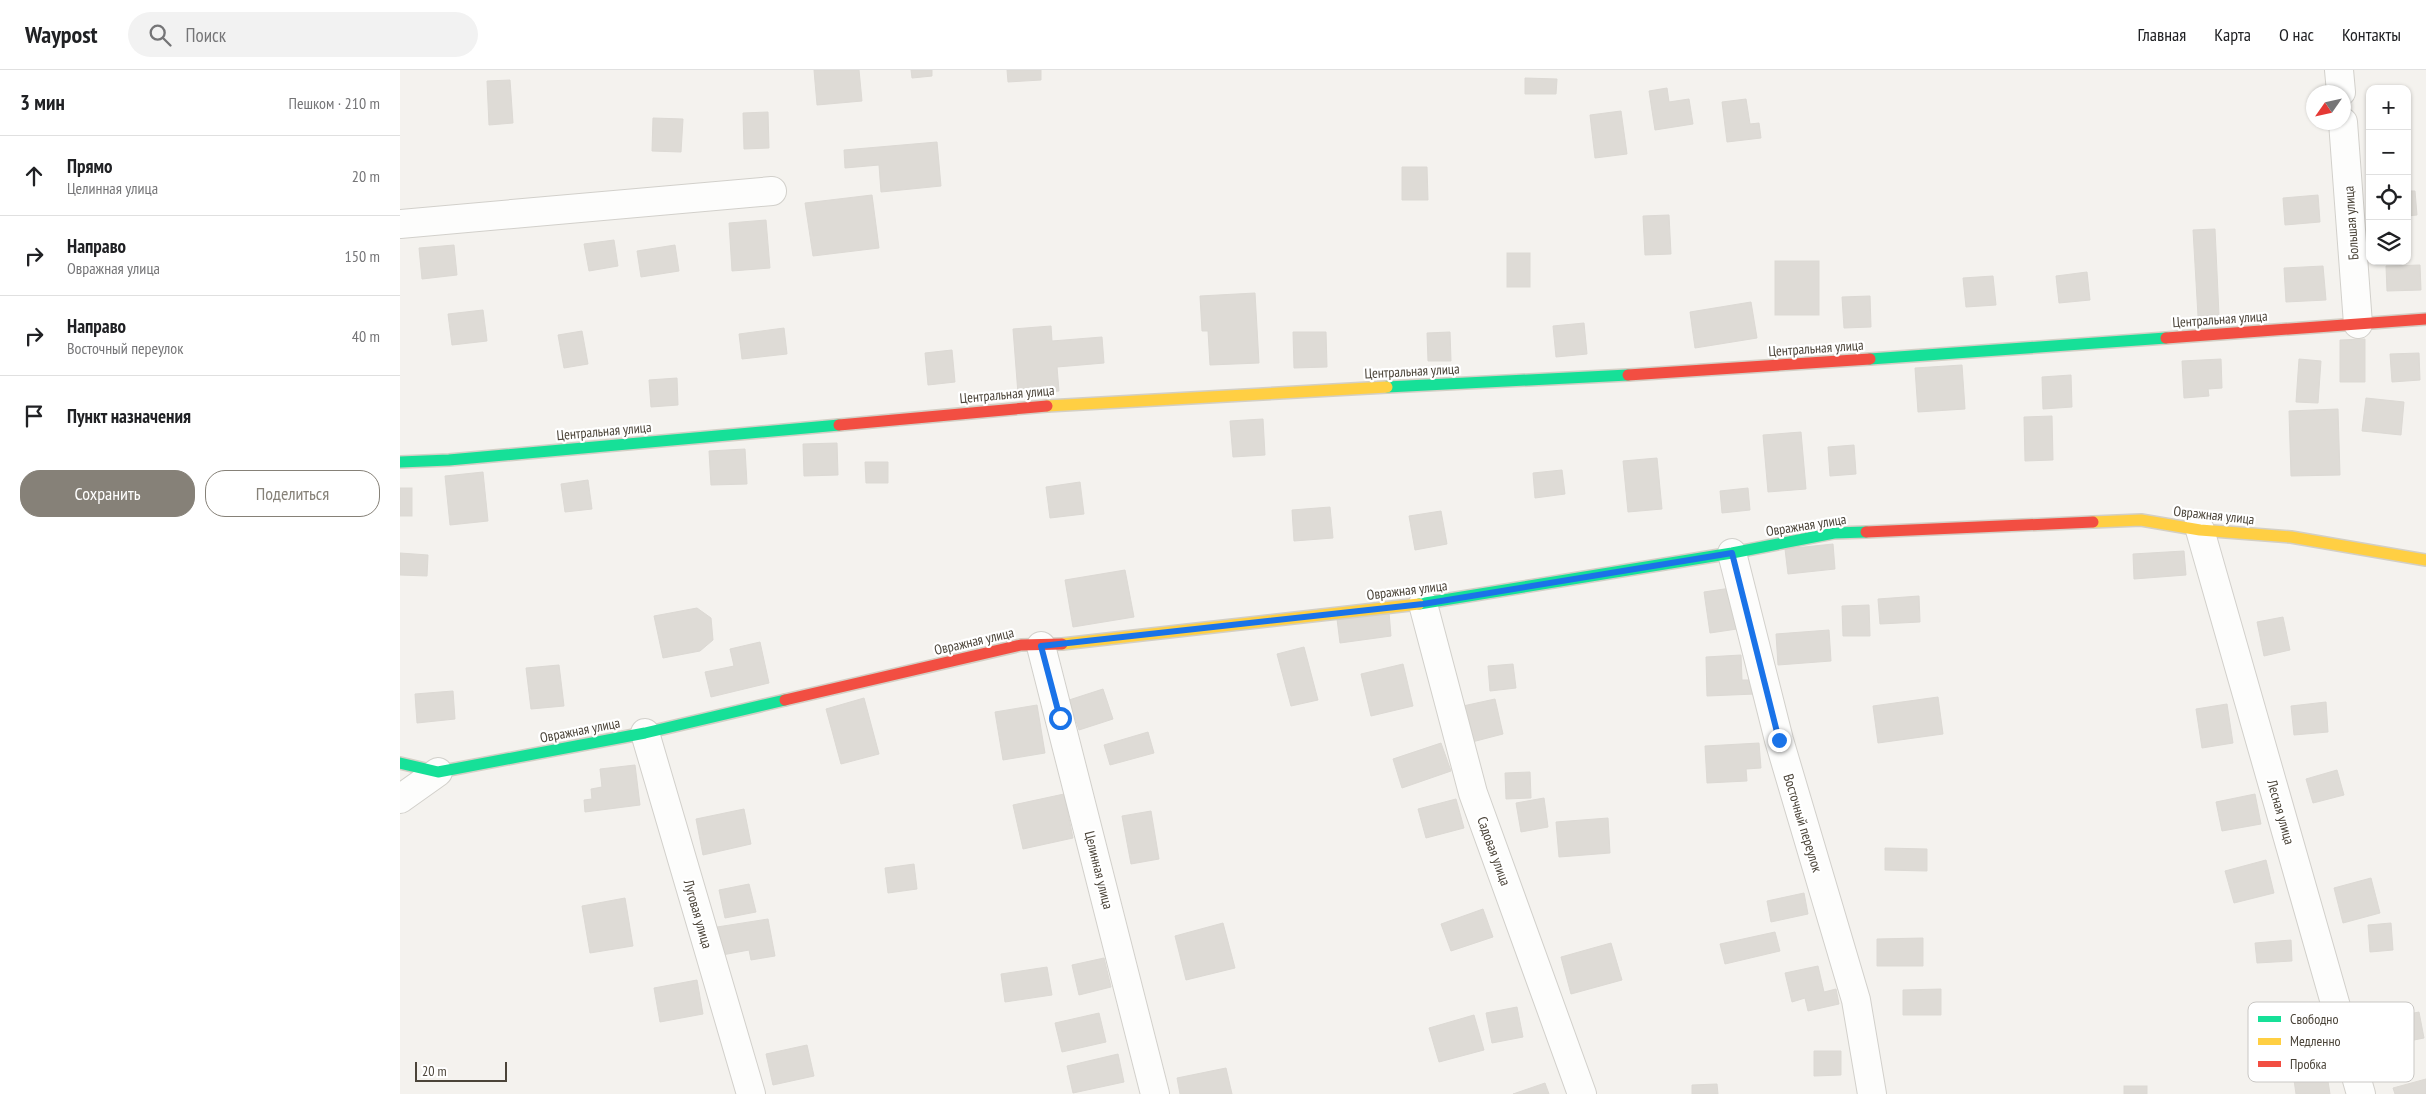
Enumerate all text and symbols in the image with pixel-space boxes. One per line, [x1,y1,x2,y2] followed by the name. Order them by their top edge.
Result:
[128,12,478,57] search box
[25,19,98,50] text: Waypost
[146,21,174,49] icon: search
[186,23,226,47] text: Поиск
[2138,23,2186,46] text: Главная
[2214,23,2251,46] text: Карта
[2279,23,2314,46] text: О нас
[2342,23,2401,46] text: Контакты
[2306,85,2351,130] north arrow
[2366,85,2411,265] map controls
[2366,85,2411,130] button: +
[20,89,65,116] text: 3 мин
[289,93,380,113] text: Пешком · 210 m
[2366,130,2411,175] button: −
[67,154,112,178] text: Прямо
[20,162,48,190] icon: ahead
[352,166,380,186] text: 20 m
[2366,175,2411,220] button: locate
[67,178,158,198] text: Целинная улица
[2339,185,2363,261] street label: Большая улица
[2366,220,2411,265] button: layers
[67,234,126,258] text: Направо
[20,242,48,270] icon: right
[345,246,380,266] text: 150 m
[67,258,160,278] text: Овражная улица
[2172,307,2268,331] street label: Центральная улица
[67,314,126,338] text: Направо
[20,322,48,350] icon: right
[352,326,380,346] text: 40 m
[1768,336,1864,360] street label: Центральная улица
[67,338,183,358] text: Восточный переулок
[1364,360,1460,382] street label: Центральная улица
[959,381,1055,407] street label: Центральная улица
[20,402,48,430] icon: arrive
[67,404,191,428] text: Пункт назначения
[556,418,652,444] street label: Центральная улица
[20,470,195,517] button: Сохранить
[205,470,380,517] button: Поделиться
[2173,502,2255,528] street label: Овражная улица
[1764,510,1848,540] street label: Овражная улица
[1366,576,1448,604] street label: Овражная улица
[932,623,1016,659] street label: Овражная улица
[1049,707,1072,730] route start
[538,713,622,747] street label: Овражная улица
[1768,729,1791,752] route end
[1780,772,1827,875] street label: Восточный переулок
[2263,777,2299,846] street label: Лесная улица
[1473,814,1515,888] street label: Садовая улица
[1081,829,1117,911] street label: Целинная улица
[679,877,716,950] street label: Луговая улица
[2248,1002,2414,1082] legend
[2290,1010,2338,1028] text: Свободно
[2290,1032,2341,1050] text: Медленно
[2290,1055,2327,1073] text: Пробка
[415,1059,508,1082] scale bar
[422,1062,447,1080] text: 20 m

